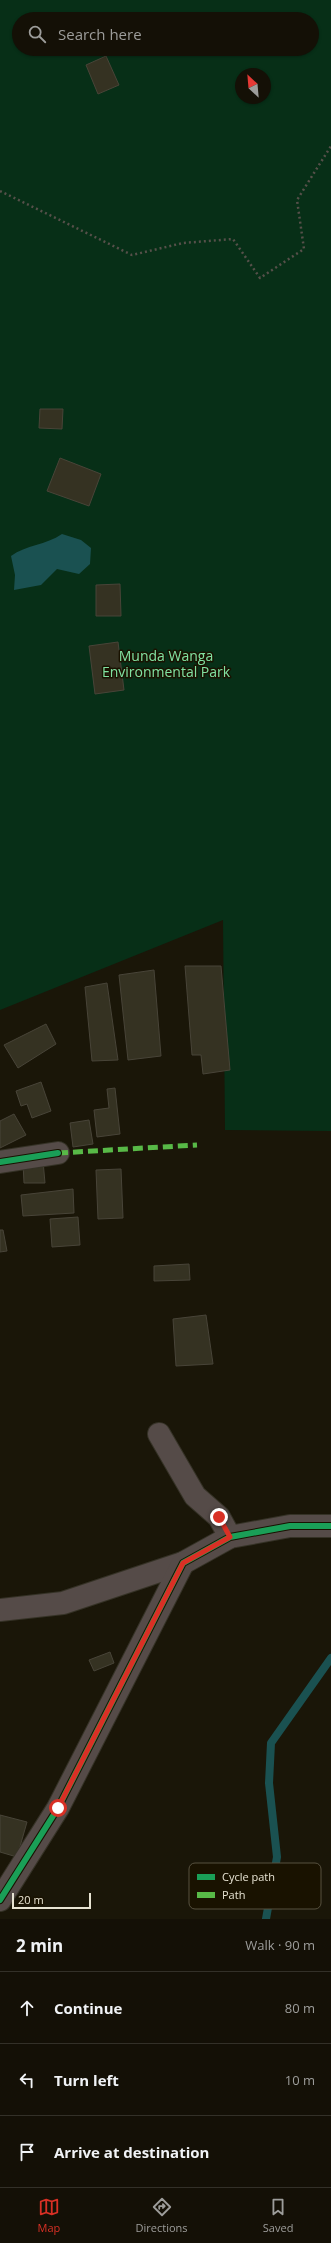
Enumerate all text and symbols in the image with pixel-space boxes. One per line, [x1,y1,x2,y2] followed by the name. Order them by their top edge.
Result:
[12,12,319,56] search box
[26,23,48,45] icon: search
[58,24,142,44] text: Search here
[235,68,271,104] north arrow
[102,646,231,681] park label: Munda Wanga Environmental Park
[210,1508,228,1526] route end
[49,1799,67,1817] route start
[189,1863,321,1909] legend
[222,1869,275,1884] text: Cycle path
[222,1887,245,1902] text: Path
[12,1891,91,1910] scale bar
[18,1892,44,1907] text: 20 m
[16,1934,63,1957] text: 2 min
[245,1936,315,1954] text: Walk · 90 m
[16,1997,38,2019] icon: ahead
[54,1998,122,2018] text: Continue
[285,1999,315,2017] text: 80 m
[16,2069,38,2091] icon: left
[54,2070,119,2090] text: Turn left
[285,2071,315,2089] text: 10 m
[16,2141,38,2163] icon: arrive
[54,2142,209,2162] text: Arrive at destination
[38,2196,60,2235] tab: Map
[136,2196,188,2235] tab: Directions
[263,2196,293,2235] tab: Saved

